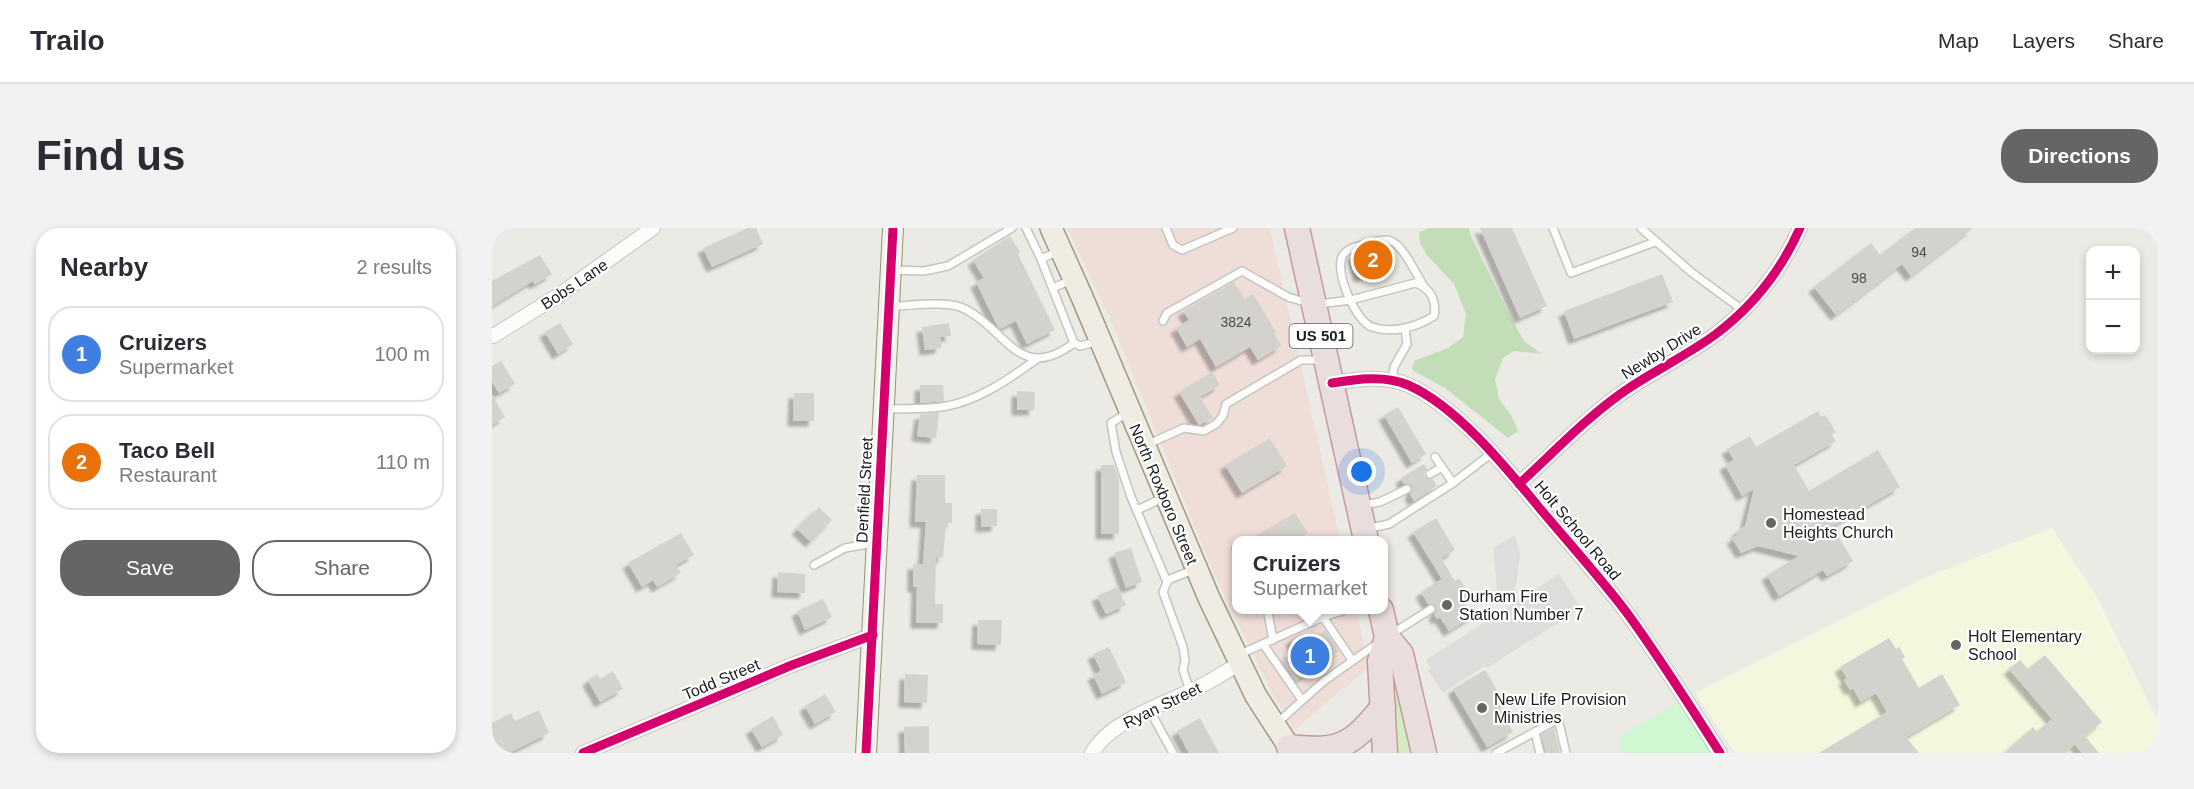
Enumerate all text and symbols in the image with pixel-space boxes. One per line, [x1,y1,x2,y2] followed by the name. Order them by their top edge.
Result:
[30,25,105,56] text: Trailo
[1938,29,1979,52] text: Map
[2012,29,2075,52] text: Layers
[2108,29,2164,52] text: Share
[2001,129,2158,183] button: Directions
[36,132,185,179] text: Find us
[1354,237,1392,282] pin: 2
[1911,244,1927,260] house number: 94
[2086,246,2140,354] map controls
[2086,246,2140,300] button: +
[60,252,148,282] text: Nearby
[356,256,432,278] text: 2 results
[538,256,611,313] street label: Bobs Lane
[1851,270,1867,286] house number: 98
[2086,300,2140,354] button: −
[1220,314,1252,330] house number: 3824
[1618,320,1704,383] street label: Newby Drive
[1290,324,1352,348] road number: US 501
[119,330,207,355] text: Cruizers
[76,343,87,365] text: 1
[374,343,430,365] text: 100 m
[119,356,234,378] text: Supermarket
[1126,421,1201,568] street label: North Roxboro Street
[853,436,876,543] street label: Denfield Street
[119,438,215,463] text: Taco Bell
[76,451,87,473] text: 2
[376,451,430,473] text: 110 m
[1347,457,1376,486] your location
[119,464,217,486] text: Restaurant
[1531,477,1624,583] street label: Holt School Road
[1783,506,1893,541] place label: Homestead Heights Church
[1764,516,1778,530] marker: Homestead Heights Church
[1232,536,1388,614] popup
[60,540,240,596] button: Save
[252,540,432,596] button: Share
[1253,551,1341,576] text: Cruizers
[1253,577,1367,599] text: Supermarket
[1459,588,1584,623] place label: Durham Fire Station Number 7
[1440,598,1454,612] marker: Durham Fire Station Number 7
[1968,628,2082,663] place label: Holt Elementary School
[1290,634,1330,678] pin: 1
[1949,638,1963,652] marker: Holt Elementary School
[680,655,763,703] street label: Todd Street
[1121,679,1204,732] street label: Ryan Street
[1494,691,1627,726] place label: New Life Provision Ministries
[1475,701,1489,715] marker: New Life Provision Ministries

